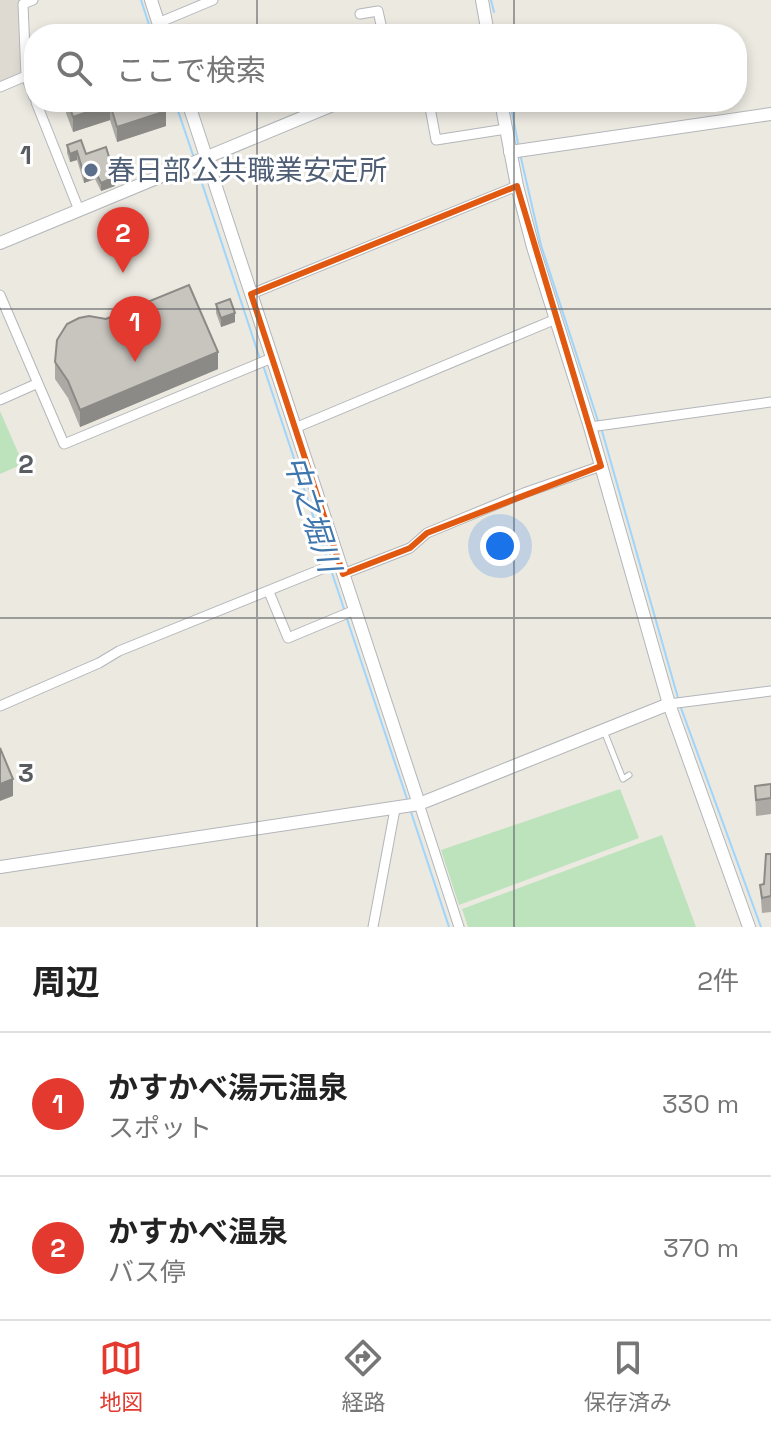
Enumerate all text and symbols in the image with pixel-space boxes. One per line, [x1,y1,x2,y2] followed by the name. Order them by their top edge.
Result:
[24,24,747,112] search box
[52,46,96,90] icon: search
[116,51,266,90] text: ここで検索
[20,138,32,172] text: 1
[107,152,387,188] place label: 春日部公共職業安定所
[82,161,100,179] marker: 春日部公共職業安定所
[97,207,149,273] pin: 2
[109,296,161,362] pin: 1
[18,447,34,481] text: 2
[275,451,350,580] water label: 中之堀川
[480,526,520,566] your location
[18,756,34,790] text: 3
[32,961,100,1004] text: 周辺
[697,964,739,998] text: 2件
[108,1068,348,1107] text: かすかべ湯元温泉
[52,1087,64,1121] text: 1
[662,1087,739,1121] text: 330 m
[108,1111,212,1145] text: スポット
[108,1212,288,1251] text: かすかべ温泉
[50,1231,66,1265] text: 2
[663,1231,739,1265] text: 370 m
[108,1255,186,1289] text: バス停
[99,1336,143,1416] tab: 地図
[341,1336,386,1416] tab: 経路
[584,1336,672,1416] tab: 保存済み

